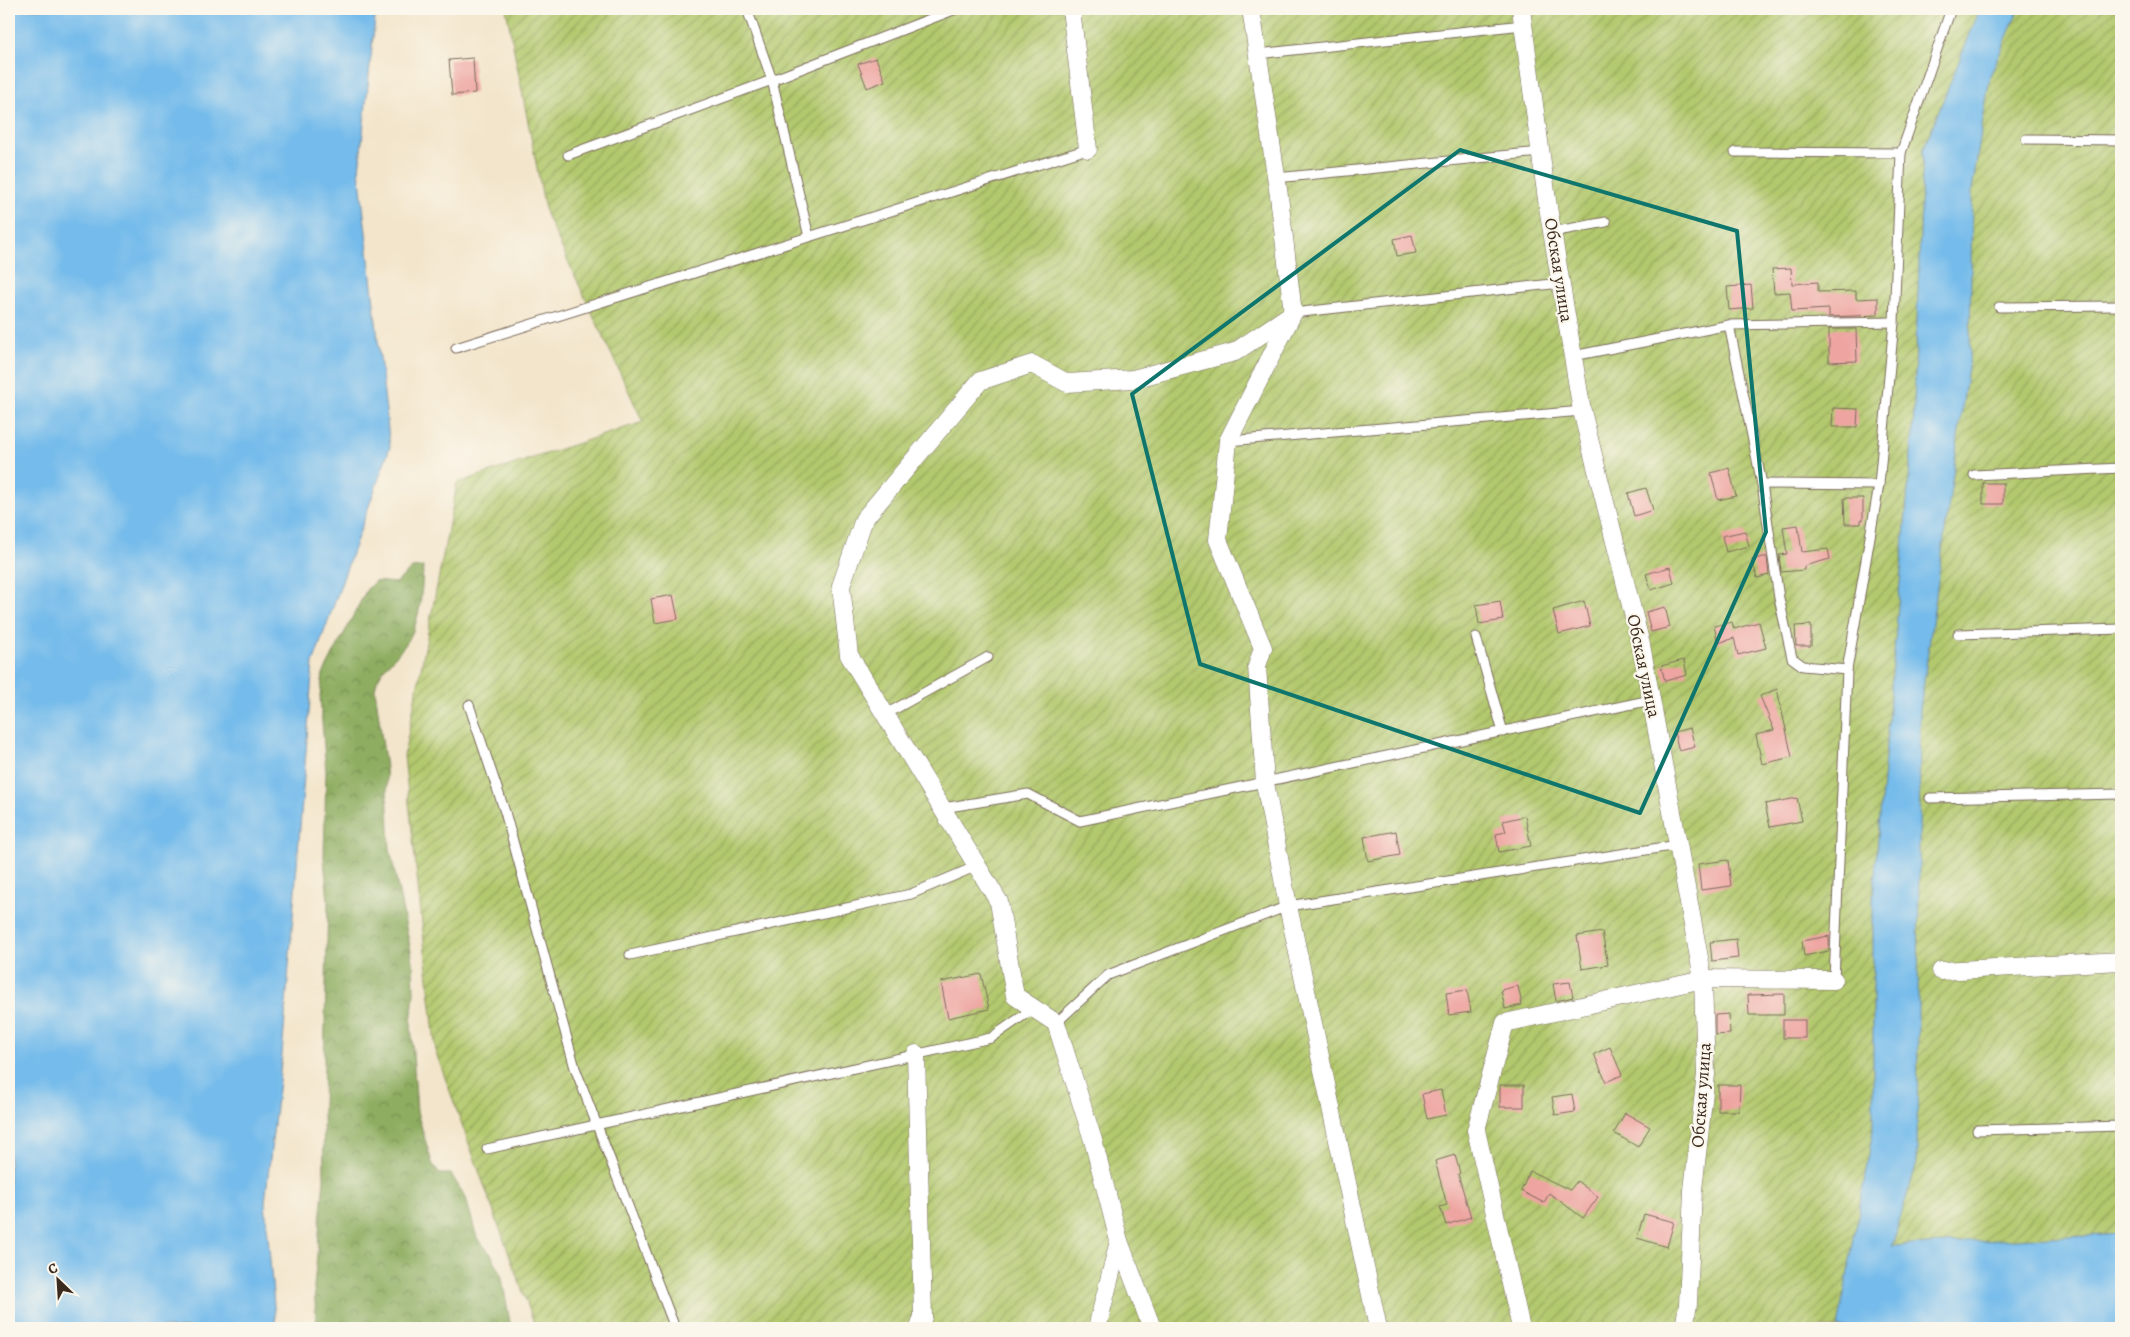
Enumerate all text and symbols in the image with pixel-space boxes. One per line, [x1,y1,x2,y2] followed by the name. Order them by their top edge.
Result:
[1539,216,1579,325] street label: Обская улица
[1621,612,1667,721] street label: Обская улица
[1685,1041,1717,1148] street label: Обская улица
[32,1254,82,1304] north arrow
[45,1258,61,1279] text: С

